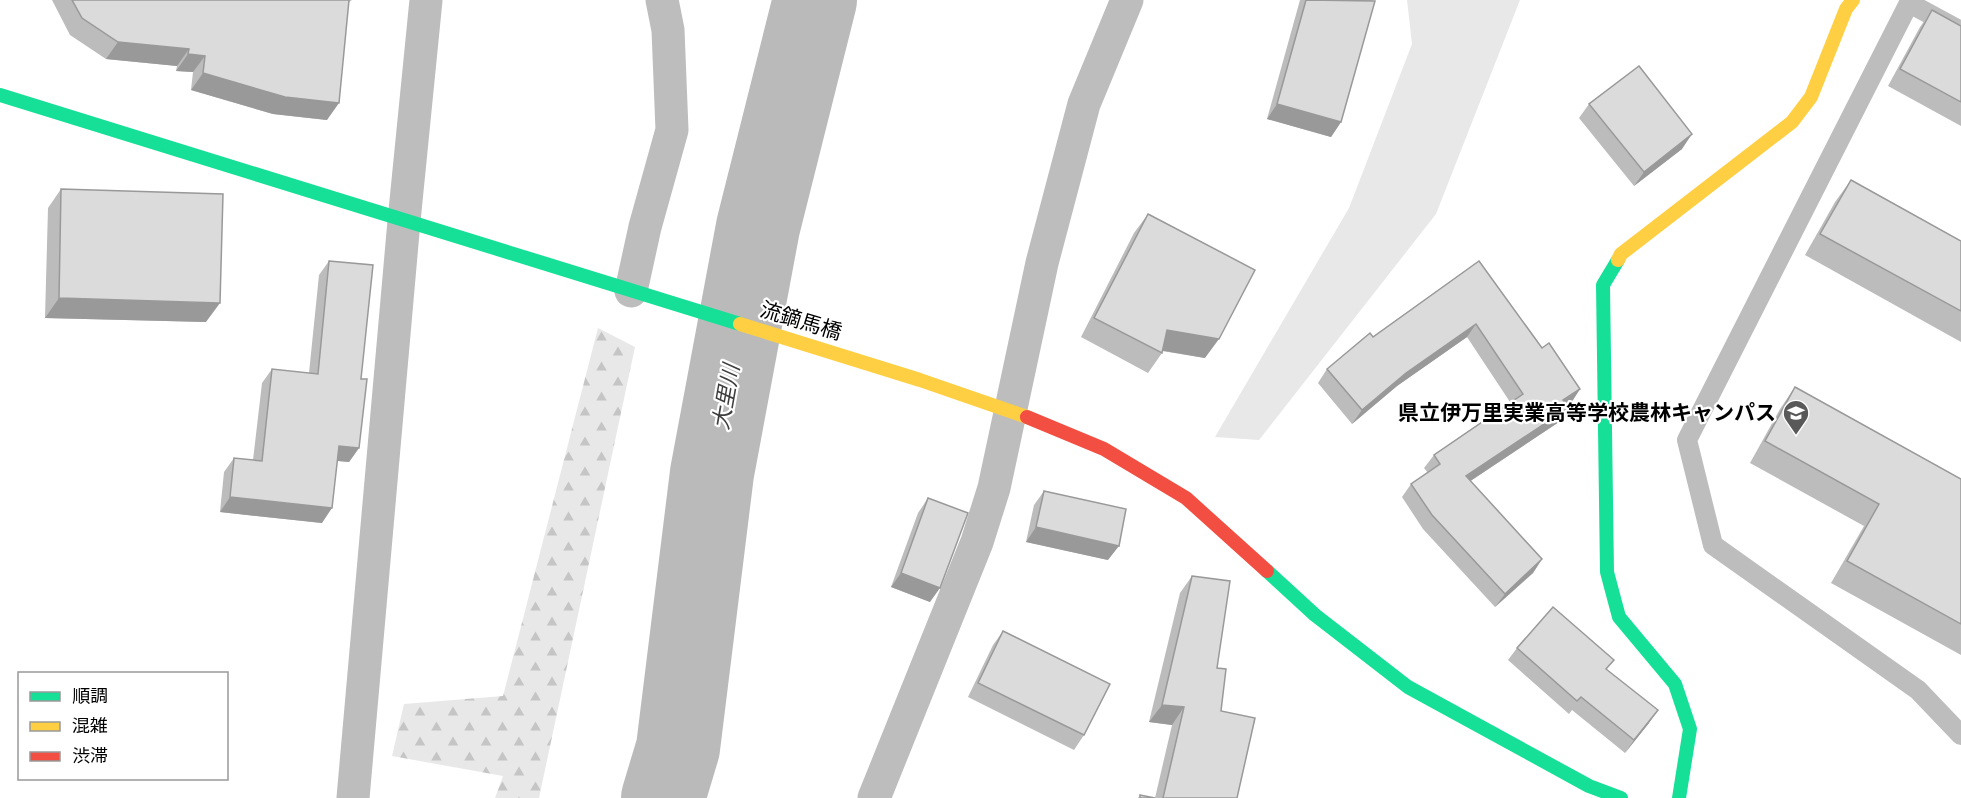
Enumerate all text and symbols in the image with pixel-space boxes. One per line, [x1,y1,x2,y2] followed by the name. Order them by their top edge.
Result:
[757,296,845,346] street label: 流鏑馬橋
[707,360,745,432] water label: 大里川
[1781,398,1811,436] school or university icon: 県立伊万里実業高等学校農林キャンパス
[1398,400,1776,426] place label: 県立伊万里実業高等学校農林キャンパス
[18,672,228,780] legend
[72,685,108,707] text: 順調
[72,715,108,737] text: 混雑
[72,745,108,767] text: 渋滞

